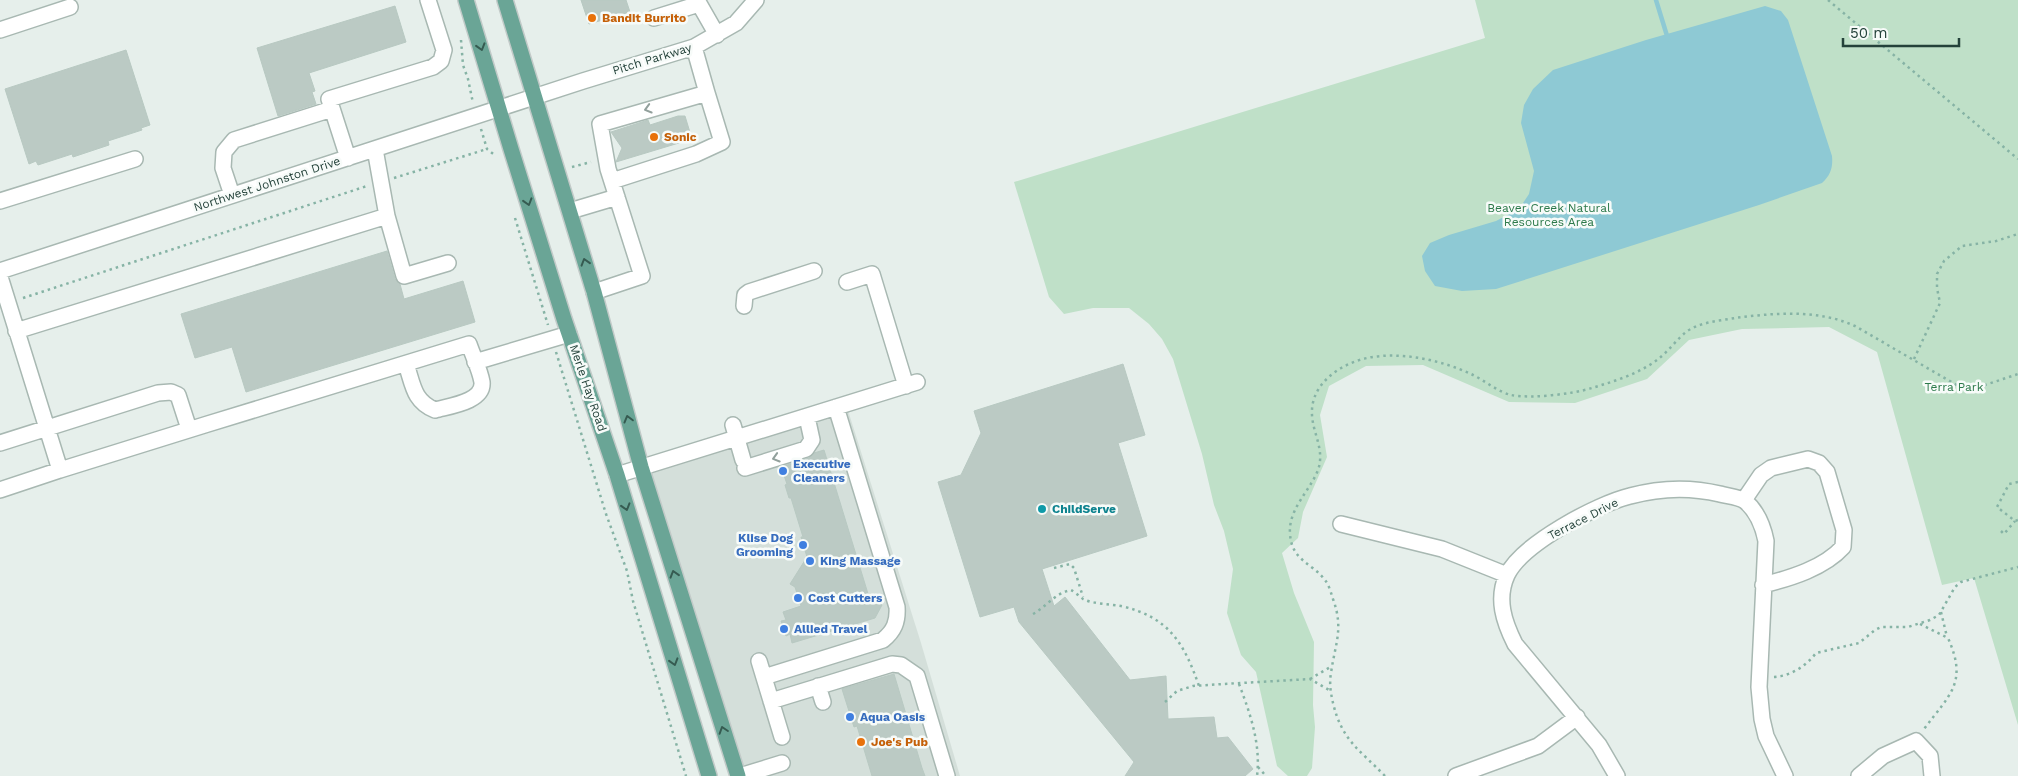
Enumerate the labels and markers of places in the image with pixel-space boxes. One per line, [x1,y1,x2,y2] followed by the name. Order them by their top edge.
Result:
[602,11,686,25] place label: Bandit Burrito
[586,12,598,24] marker: Bandit Burrito
[664,130,697,144] place label: Sonic
[648,131,660,143] marker: Sonic
[793,457,851,485] place label: Executive Cleaners
[777,465,789,477] marker: Executive Cleaners
[1052,502,1116,516] place label: ChildServe
[1036,503,1048,515] marker: ChildServe
[736,531,793,559] place label: Klise Dog Grooming
[797,539,809,551] marker: Klise Dog Grooming
[820,554,901,568] place label: King Massage
[804,555,816,567] marker: King Massage
[808,591,883,605] place label: Cost Cutters
[792,592,804,604] marker: Cost Cutters
[794,622,868,636] place label: Allied Travel
[778,623,790,635] marker: Allied Travel
[860,710,926,724] place label: Aqua Oasis
[844,711,856,723] marker: Aqua Oasis
[871,735,928,749] place label: Joe's Pub
[855,736,867,748] marker: Joe's Pub

